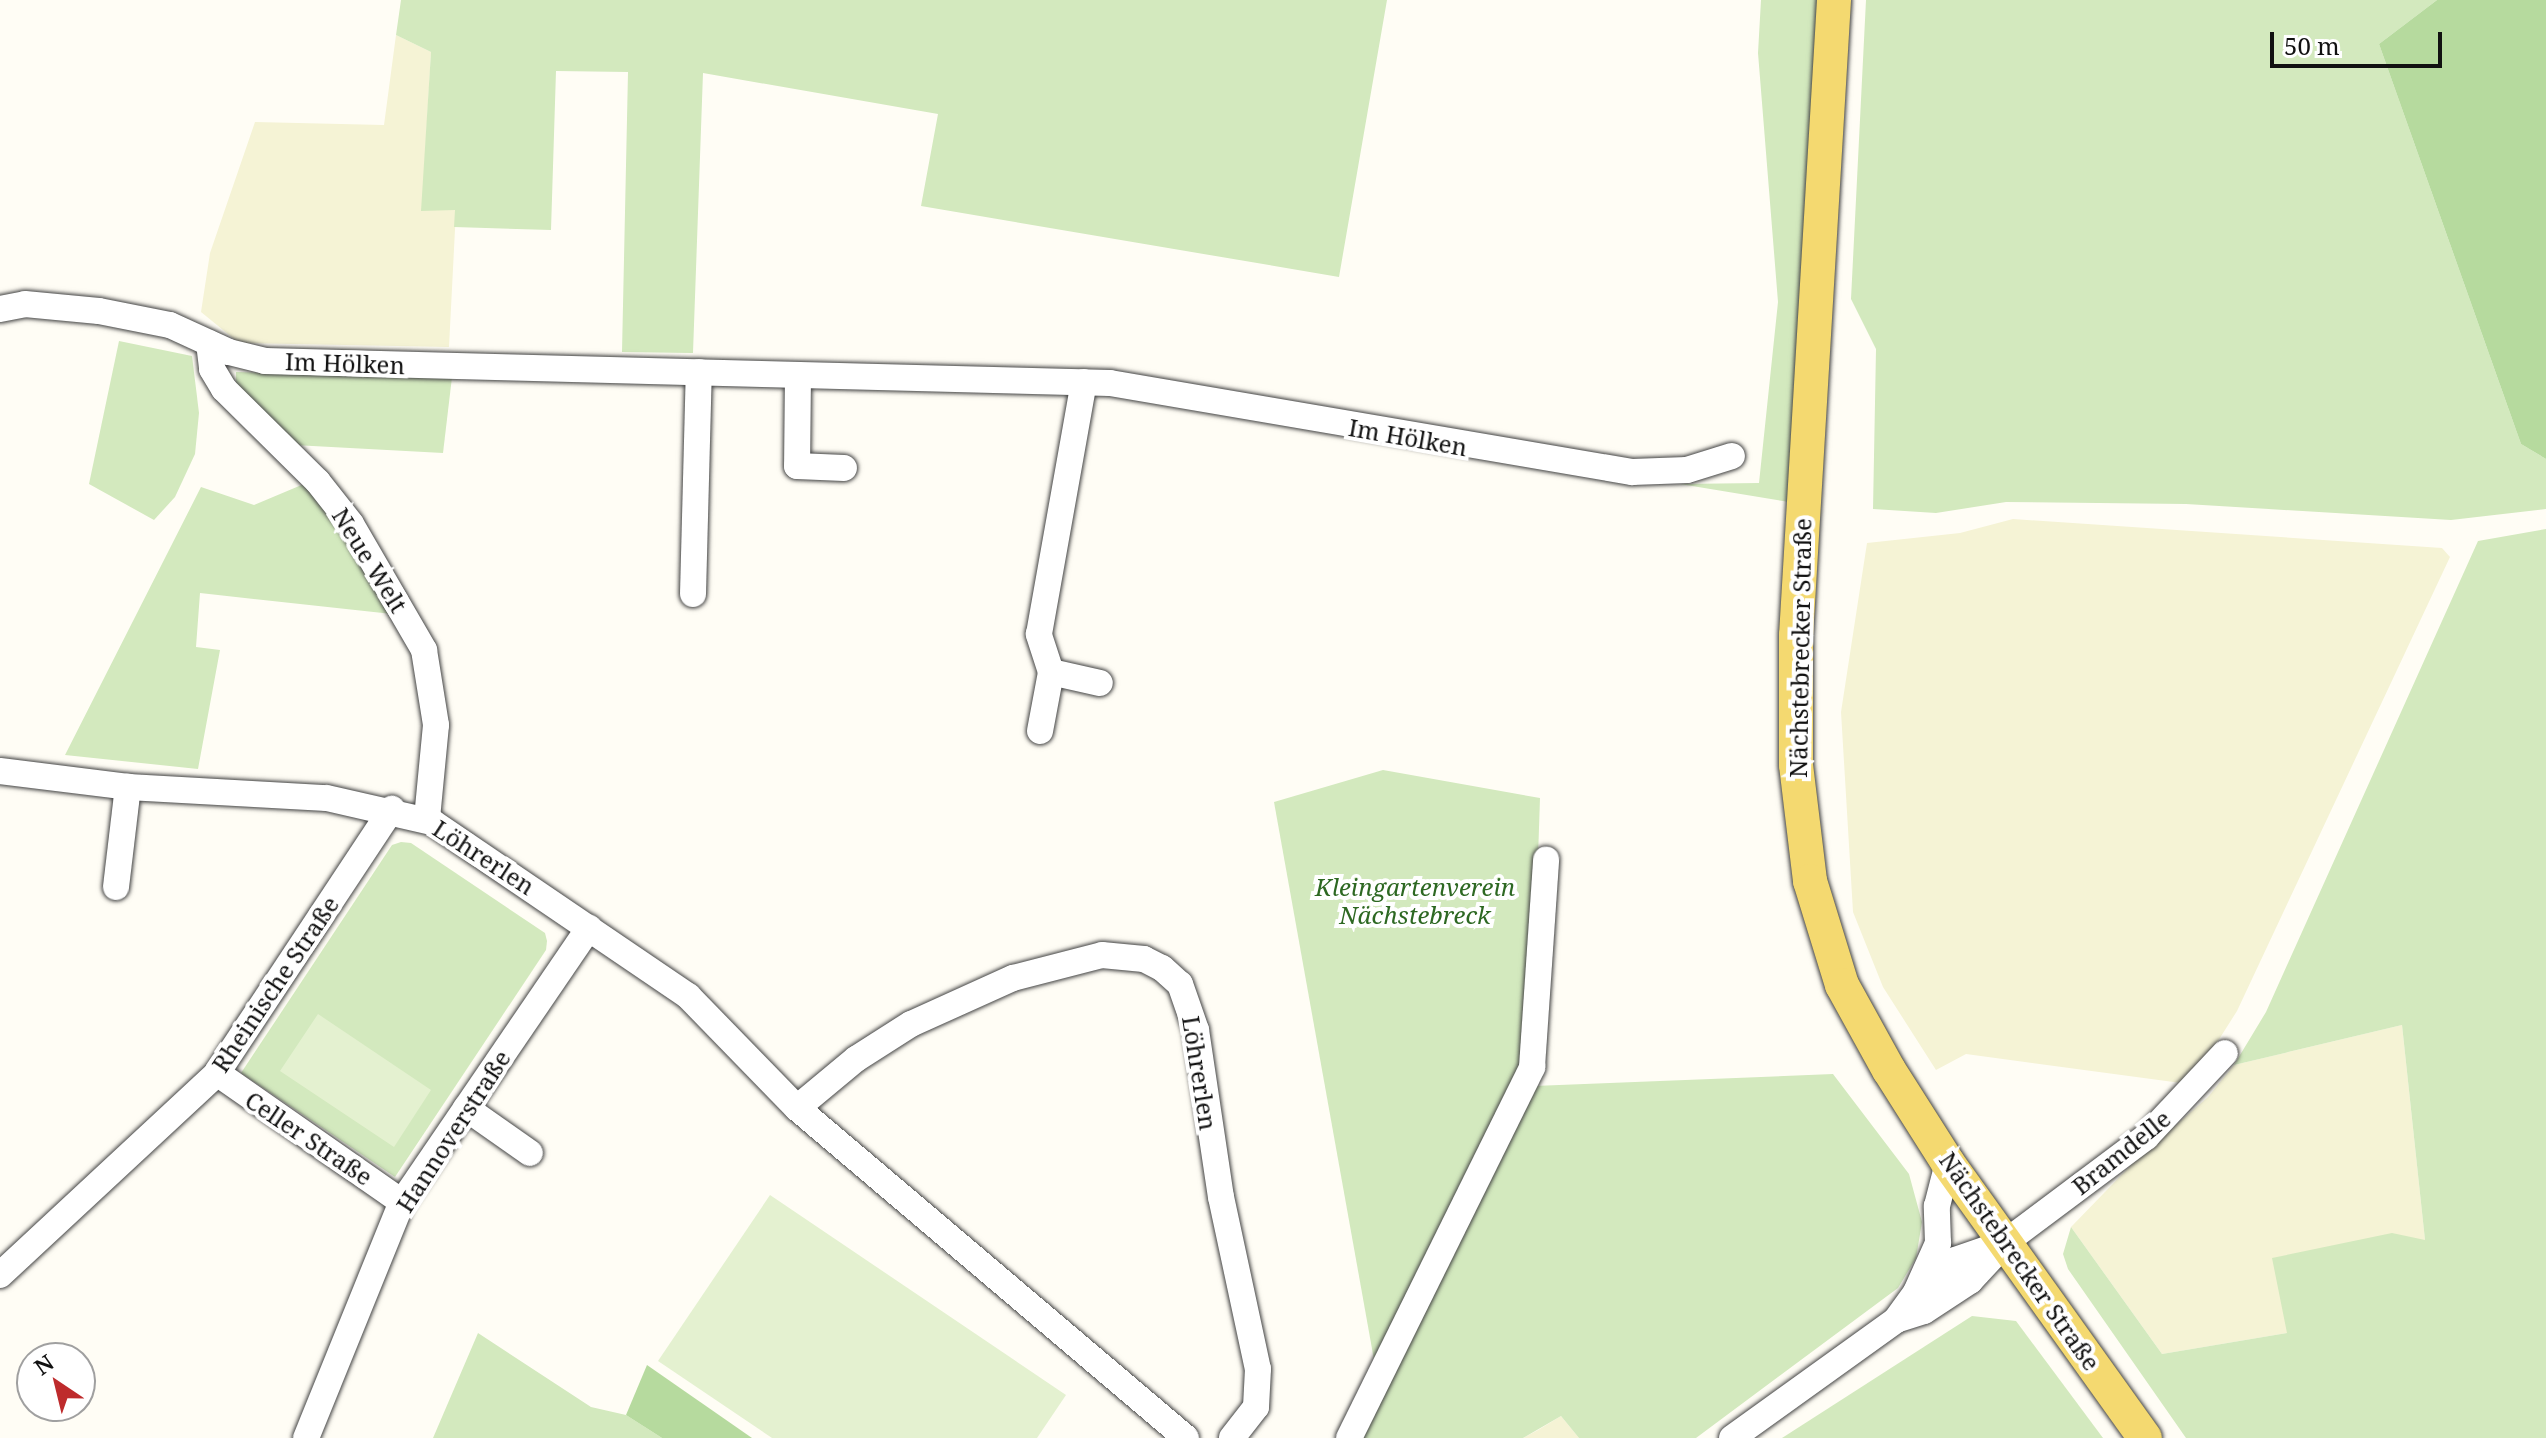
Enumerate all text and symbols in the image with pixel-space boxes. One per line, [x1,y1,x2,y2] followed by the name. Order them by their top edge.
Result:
[2274,16,2446,66] scale bar
[2284,29,2340,62] text: 50 m
[285,347,405,379] street label: Im Hölken
[1346,412,1470,462] street label: Im Hölken
[327,502,413,618] street label: Neue Welt
[1783,518,1817,778] street label: Nächstebrecker Straße
[428,814,540,900] street label: Löhrerlen
[1315,873,1515,929] park label: Kleingartenverein Nächstebreck
[206,891,344,1077] street label: Rheinische Straße
[1177,1014,1223,1132] street label: Löhrerlen
[390,1045,516,1217] street label: Hannoverstraße
[240,1085,378,1191] street label: Celler Straße
[2066,1104,2176,1200] street label: Bramdelle
[1934,1146,2106,1376] street label: Nächstebrecker Straße
[16,1342,96,1422] north arrow
[28,1347,59,1381] text: N

